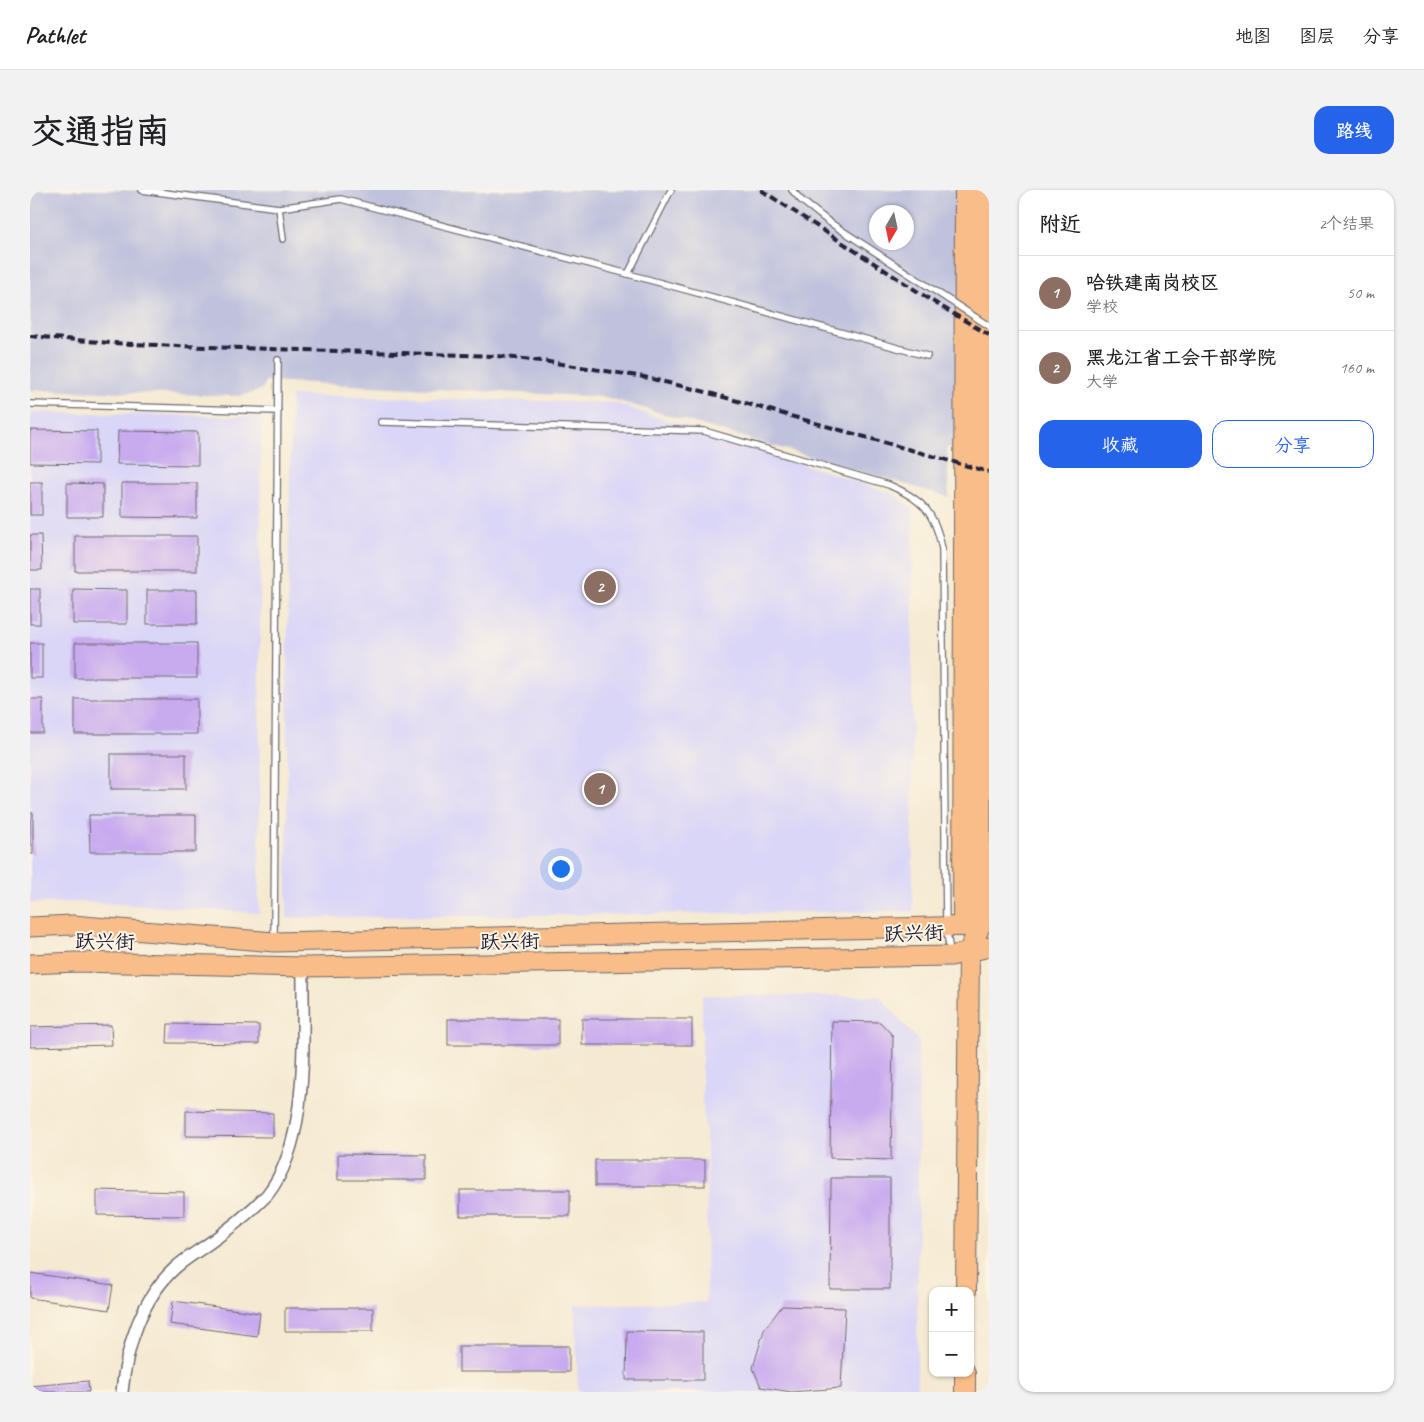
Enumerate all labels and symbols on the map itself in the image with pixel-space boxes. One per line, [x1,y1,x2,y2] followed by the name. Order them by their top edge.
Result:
[869,205,914,250] north arrow
[584,568,616,606] pin: 2
[584,770,616,808] pin: 1
[548,856,574,882] your location
[884,920,944,947] street label: 跃兴街
[75,928,135,955] street label: 跃兴街
[480,928,540,955] street label: 跃兴街

